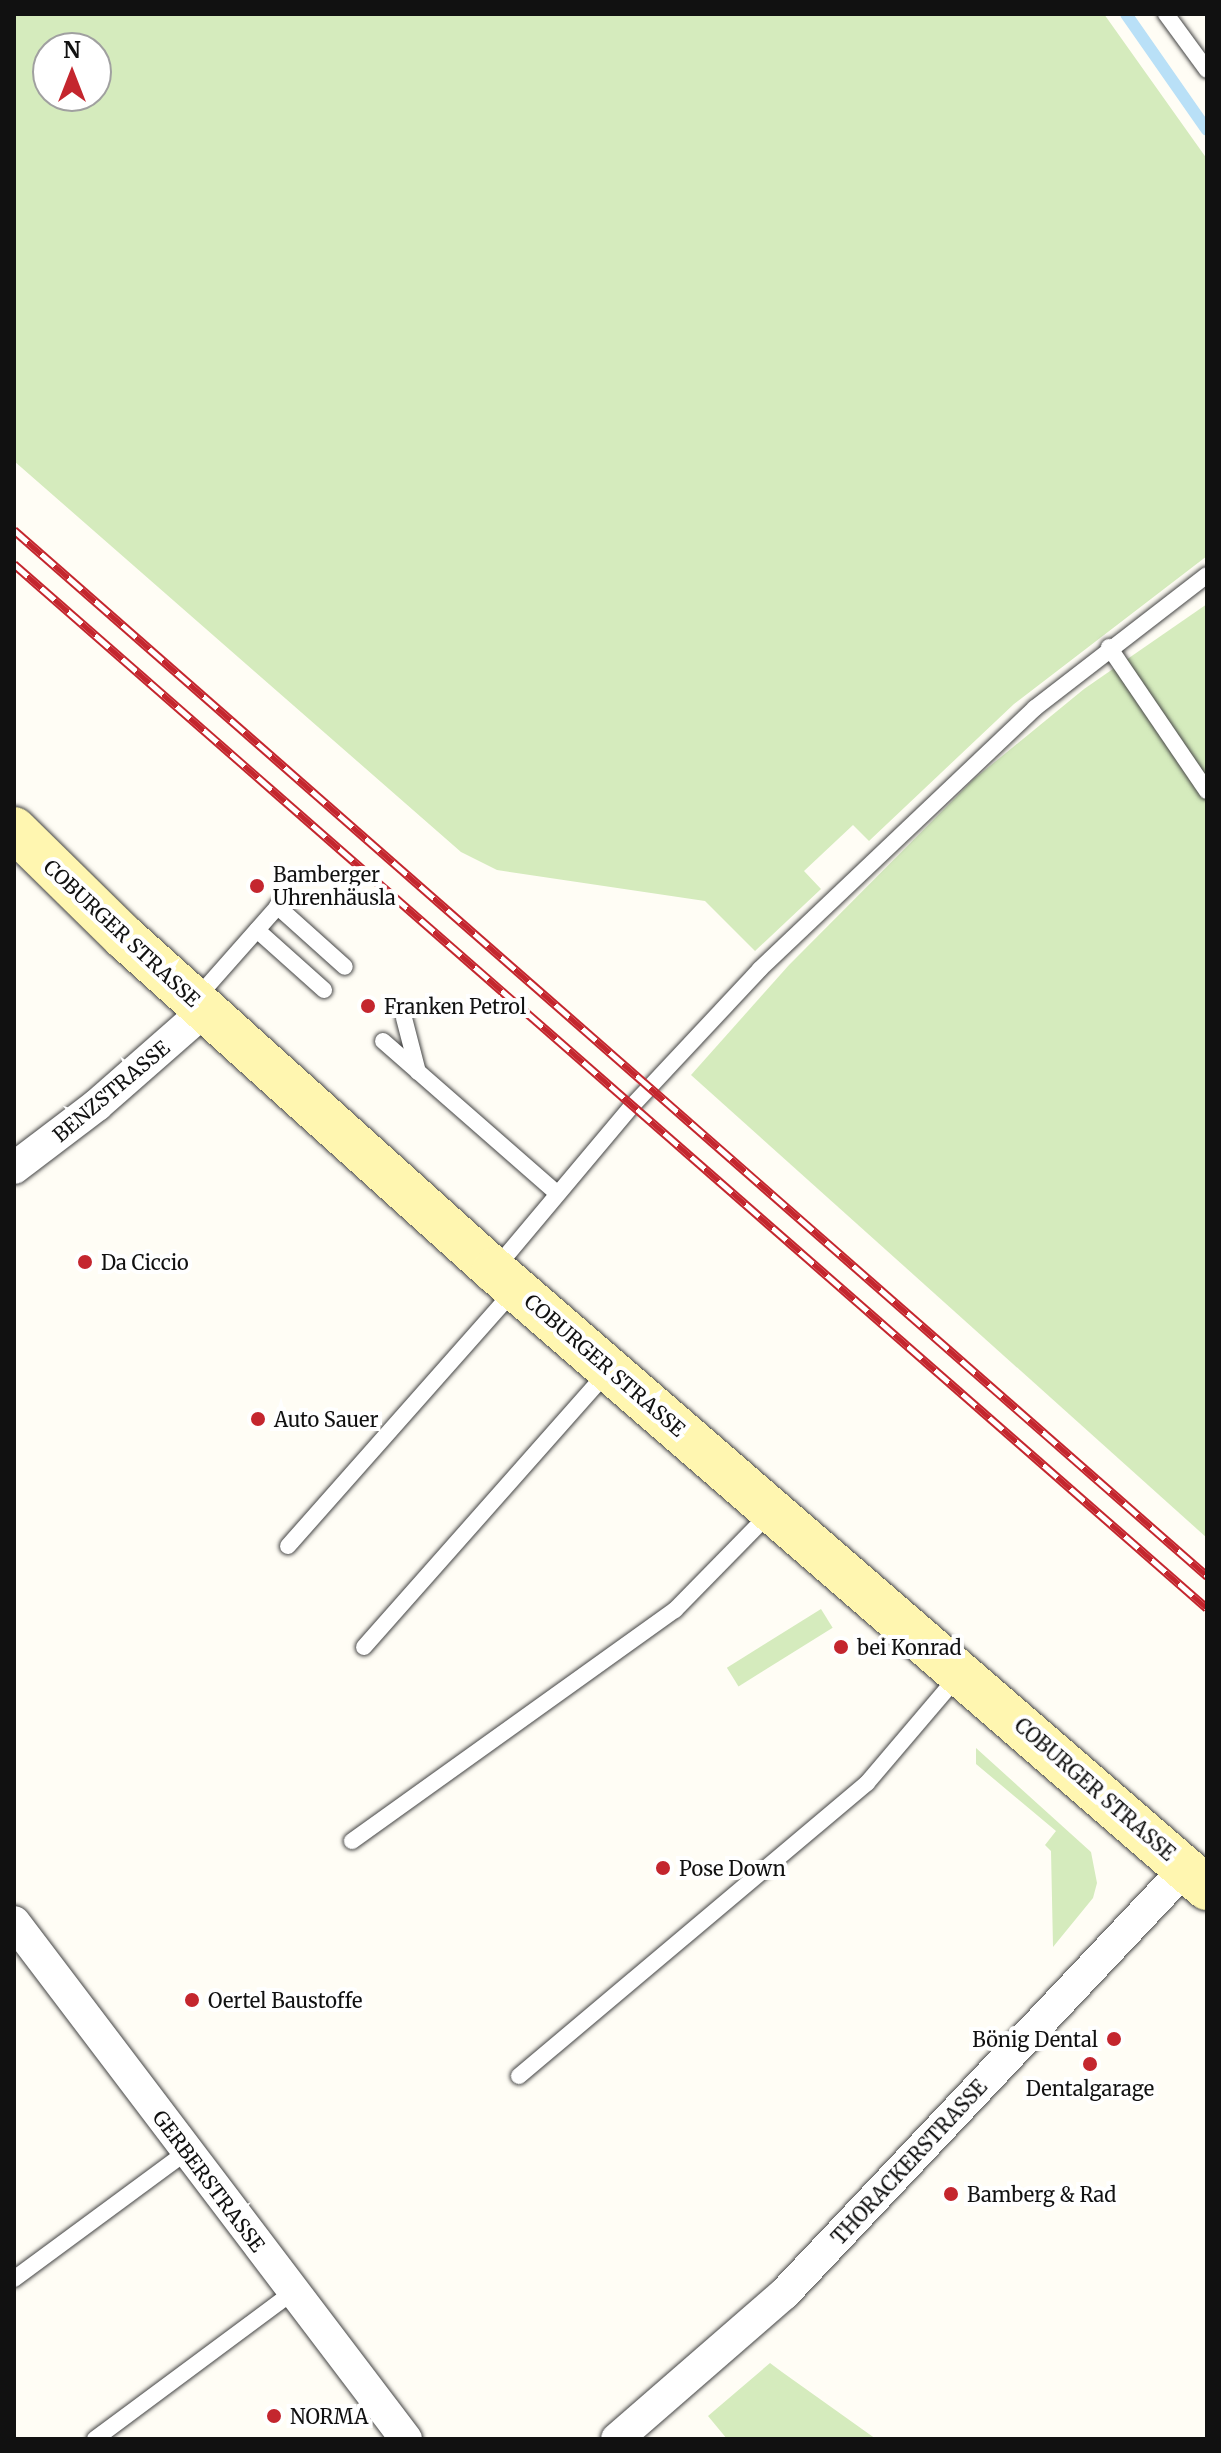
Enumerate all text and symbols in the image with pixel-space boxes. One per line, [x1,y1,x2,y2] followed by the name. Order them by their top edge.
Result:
[32,32,112,112] north arrow
[63,36,81,64] text: N
[39,854,205,1012] street label: COBURGER STRASSE
[273,862,396,909] place label: Bamberger Uhrenhäusla
[248,877,266,895] marker: Bamberger Uhrenhäusla
[384,994,526,1018] place label: Franken Petrol
[359,997,377,1015] marker: Franken Petrol
[48,1035,174,1147] street label: BENZSTRASSE
[101,1250,189,1274] place label: Da Ciccio
[76,1253,94,1271] marker: Da Ciccio
[520,1289,690,1441] street label: COBURGER STRASSE
[274,1407,378,1431] place label: Auto Sauer
[249,1410,267,1428] marker: Auto Sauer
[857,1635,962,1659] place label: bei Konrad
[832,1638,850,1656] marker: bei Konrad
[1010,1713,1180,1865] street label: COBURGER STRASSE
[679,1856,786,1880] place label: Pose Down
[654,1859,672,1877] marker: Pose Down
[208,1988,362,2012] place label: Oertel Baustoffe
[183,1991,201,2009] marker: Oertel Baustoffe
[972,2027,1098,2051] place label: Bönig Dental
[1105,2030,1123,2048] marker: Bönig Dental
[1081,2055,1099,2073] marker: Dentalgarage
[826,2075,992,2249] street label: THORACKERSTRASSE
[1026,2076,1154,2100] place label: Dentalgarage
[148,2106,270,2256] street label: GERBERSTRASSE
[967,2182,1116,2206] place label: Bamberg & Rad
[942,2185,960,2203] marker: Bamberg & Rad
[290,2404,368,2428] place label: NORMA
[265,2407,283,2425] marker: NORMA

